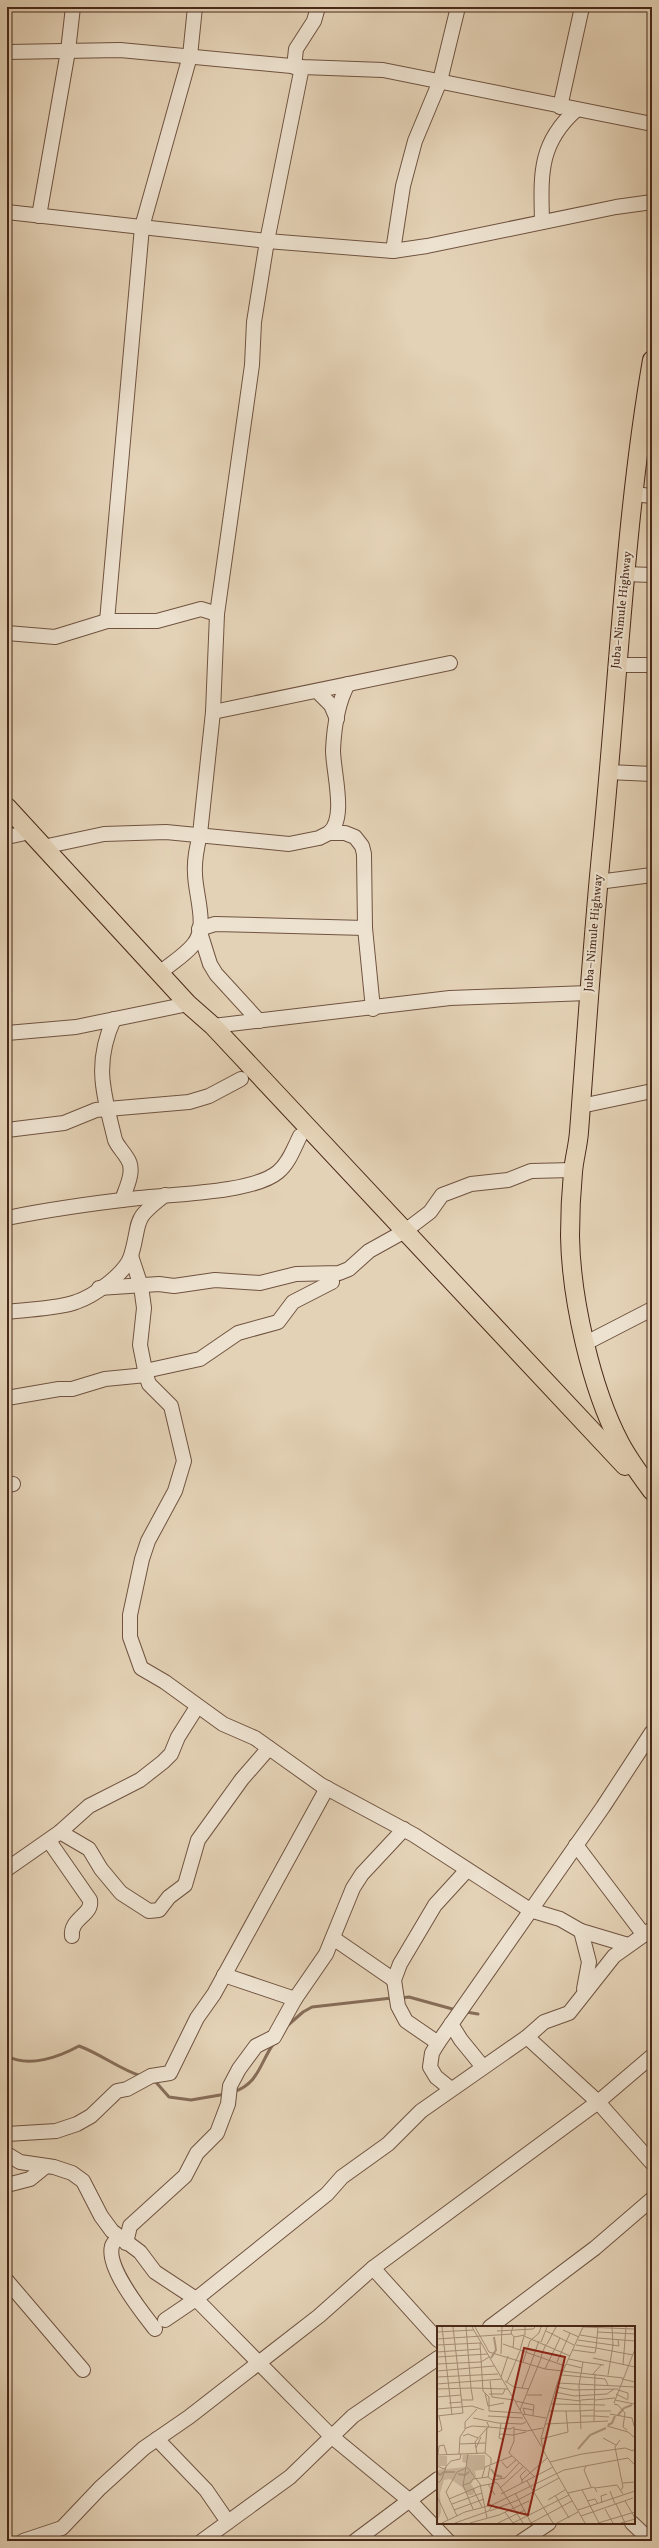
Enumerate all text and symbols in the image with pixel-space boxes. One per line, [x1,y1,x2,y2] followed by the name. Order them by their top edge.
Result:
[608,550,636,670] street label: Juba–Nimule Highway
[581,873,607,993] street label: Juba–Nimule Highway
[437,2326,635,2524] inset map

